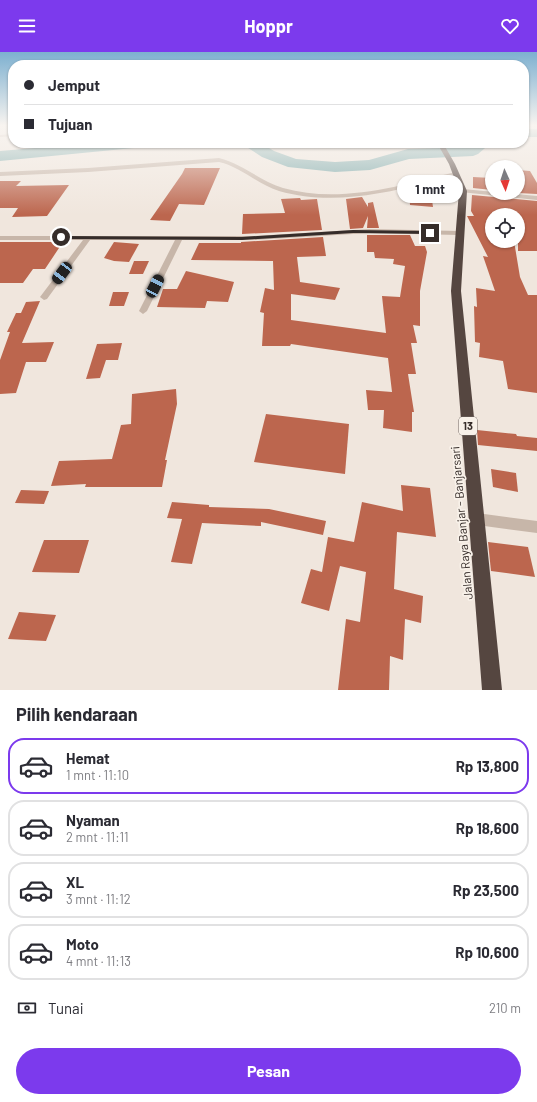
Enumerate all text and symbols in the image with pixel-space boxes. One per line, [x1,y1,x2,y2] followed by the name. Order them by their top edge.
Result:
[16,15,38,37] icon: menu
[244,15,293,37] text: Hoppr
[499,15,521,37] icon: heart
[48,76,100,94] text: Jemput
[48,115,92,133] text: Tujuan
[485,160,525,200] north arrow
[485,160,525,248] map controls
[397,175,463,203] callout: 1 mnt
[415,181,445,197] text: 1 mnt
[485,208,525,248] button: locate
[421,224,439,242] route end
[52,228,70,246] route start
[50,260,74,286] car
[144,273,166,299] car
[459,417,477,435] road number: 13
[447,446,475,600] street label: Jalan Raya Banjar - Banjarsari
[16,703,137,725] text: Pilih kendaraan
[18,748,54,784] icon: car
[66,749,110,767] text: Hemat
[456,757,519,775] text: Rp 13,800
[66,767,129,783] text: 1 mnt · 11:10
[18,810,54,846] icon: car
[66,811,120,829] text: Nyaman
[456,819,519,837] text: Rp 18,600
[66,829,129,845] text: 2 mnt · 11:11
[18,872,54,908] icon: car
[66,873,84,891] text: XL
[453,881,519,899] text: Rp 23,500
[66,891,131,907] text: 3 mnt · 11:12
[18,934,54,970] icon: car
[66,935,99,953] text: Moto
[455,943,519,961] text: Rp 10,600
[66,953,131,969] text: 4 mnt · 11:13
[16,997,38,1019] icon: cash
[48,999,84,1017] text: Tunai
[489,1000,521,1016] text: 210 m
[16,1048,521,1094] button: Pesan

